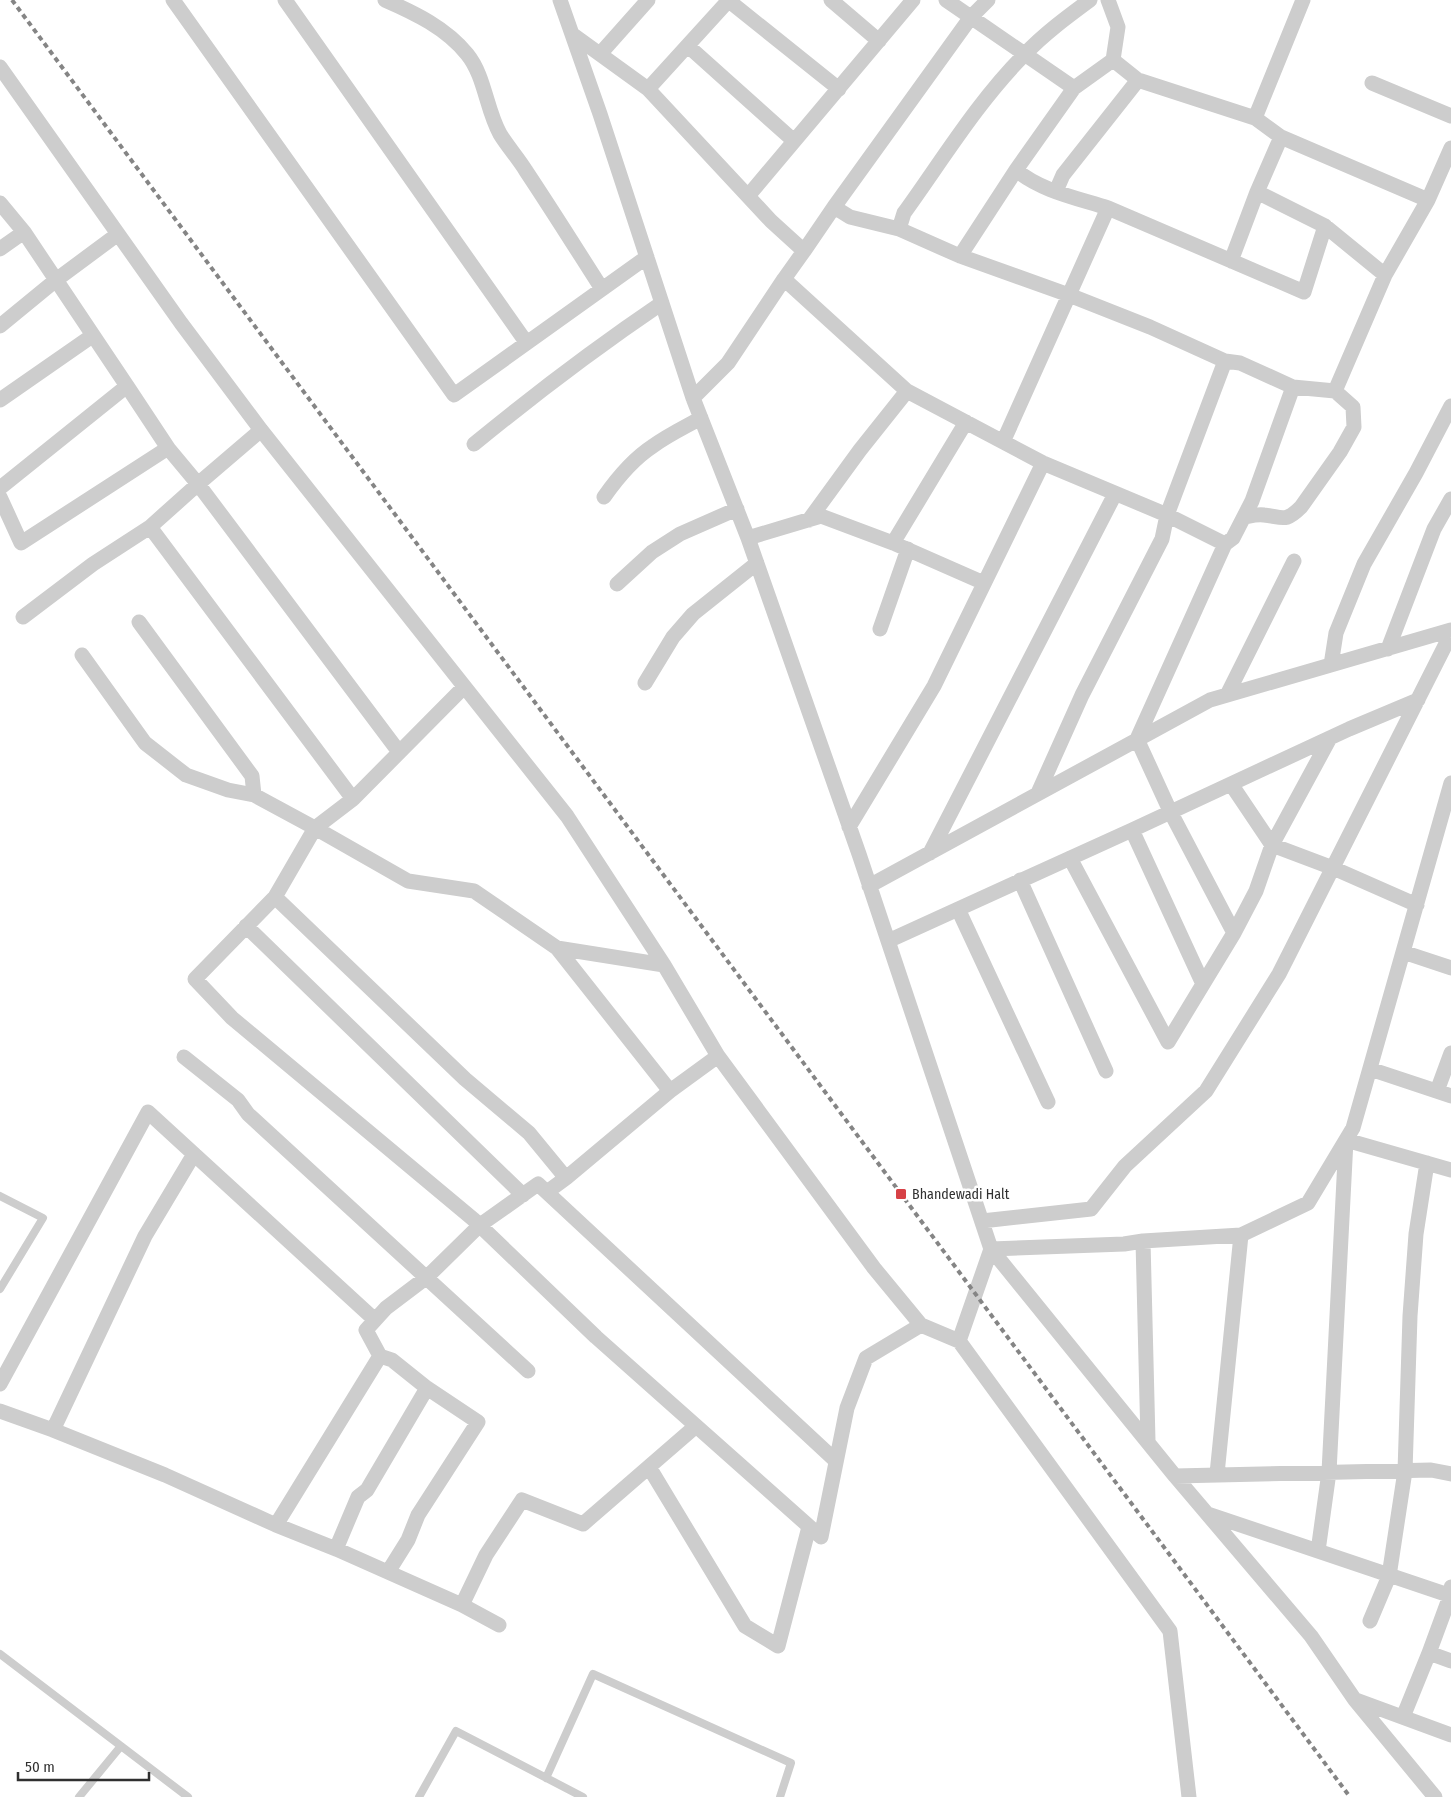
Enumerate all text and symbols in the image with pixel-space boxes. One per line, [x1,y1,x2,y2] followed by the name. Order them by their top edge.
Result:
[912,1186,1010,1203] place label: Bhandewadi Halt
[894,1187,908,1201] marker: Bhandewadi Halt
[18,1750,149,1782] scale bar
[25,1758,55,1776] text: 50 m

